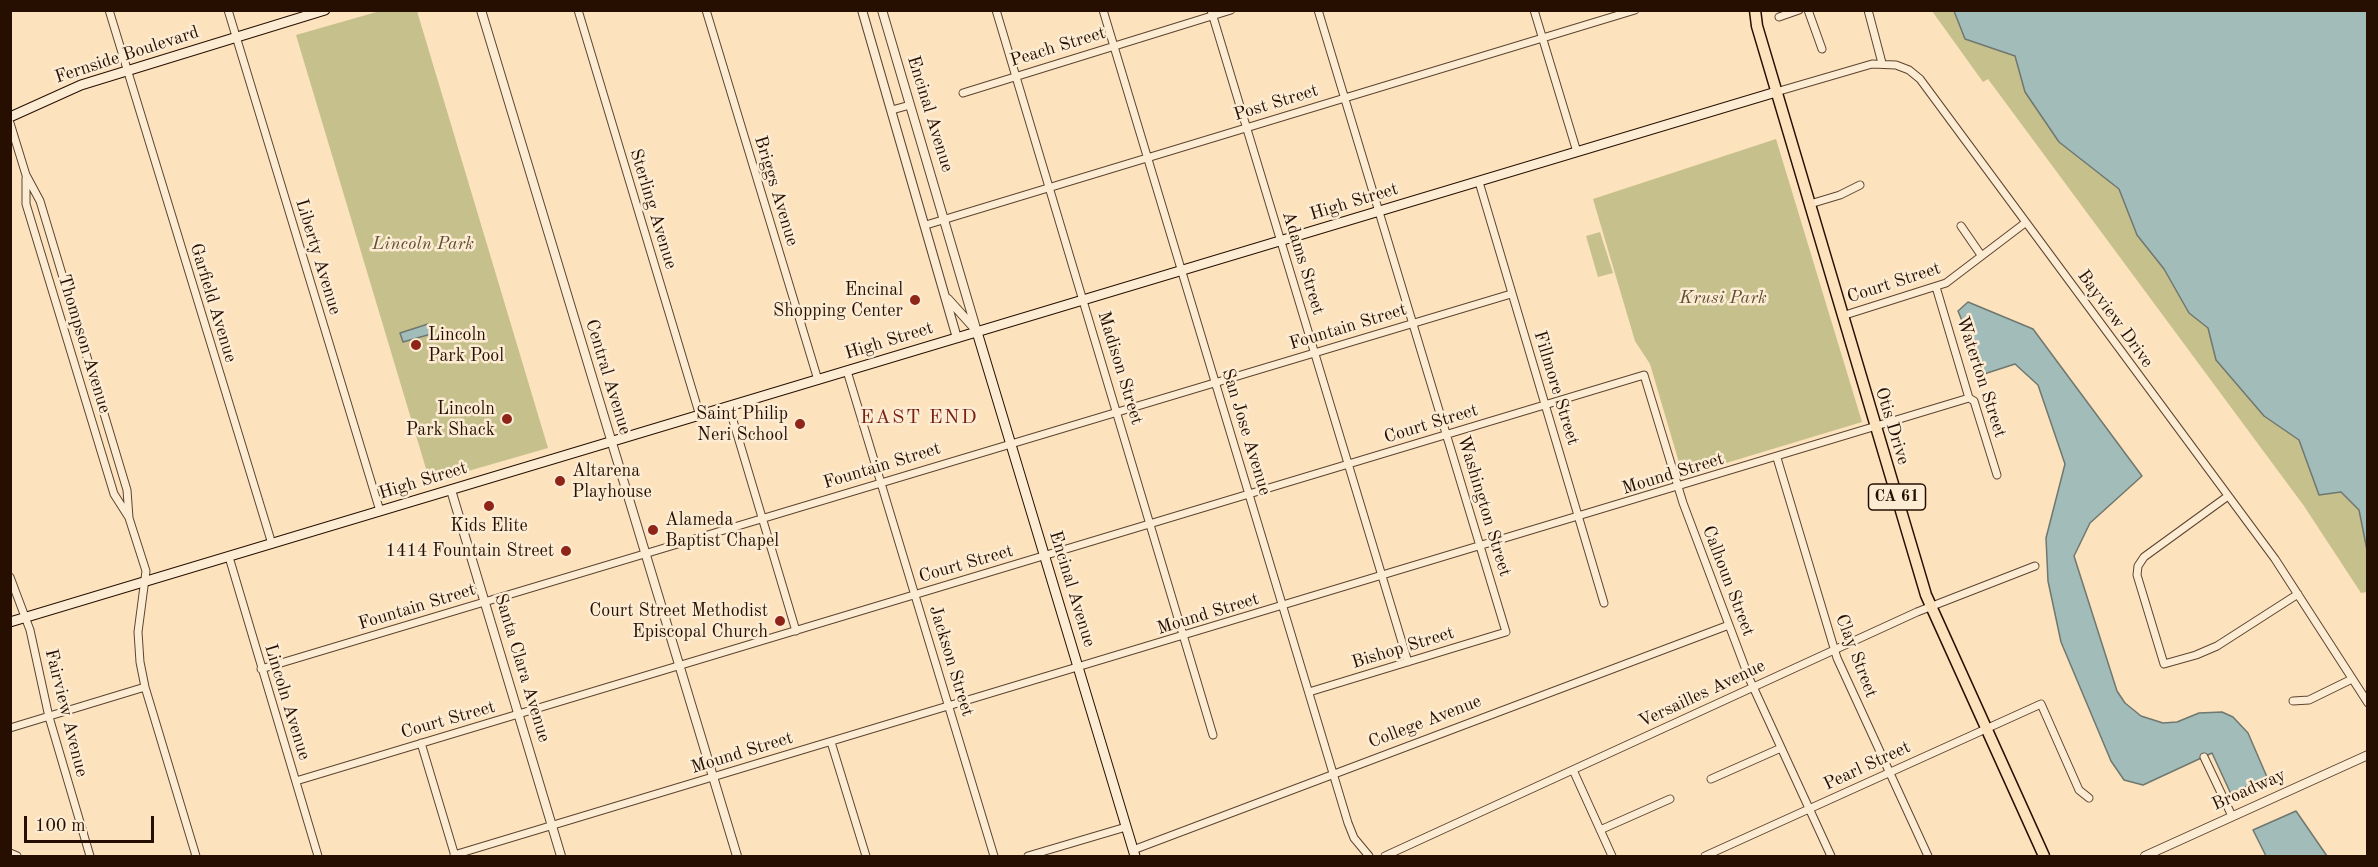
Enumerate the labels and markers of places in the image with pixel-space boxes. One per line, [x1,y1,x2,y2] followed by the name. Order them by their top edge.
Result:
[773,279,903,322] place label: Encinal Shopping Center
[908,293,922,307] marker: Encinal Shopping Center
[428,324,504,366] place label: Lincoln Park Pool
[409,338,423,352] marker: Lincoln Park Pool
[406,398,495,440] place label: Lincoln Park Shack
[696,403,788,446] place label: Saint Philip Neri School
[500,412,514,426] marker: Lincoln Park Shack
[793,417,807,431] marker: Saint Philip Neri School
[572,460,652,502] place label: Altarena Playhouse
[553,474,567,488] marker: Altarena Playhouse
[482,499,496,513] marker: Kids Elite
[665,509,779,552] place label: Alameda Baptist Chapel
[450,515,528,537] place label: Kids Elite
[646,523,660,537] marker: Alameda Baptist Chapel
[386,540,554,562] place label: 1414 Fountain Street
[559,544,573,558] marker: 1414 Fountain Street
[589,600,768,642] place label: Court Street Methodist Episcopal Church
[773,614,787,628] marker: Court Street Methodist Episcopal Church

